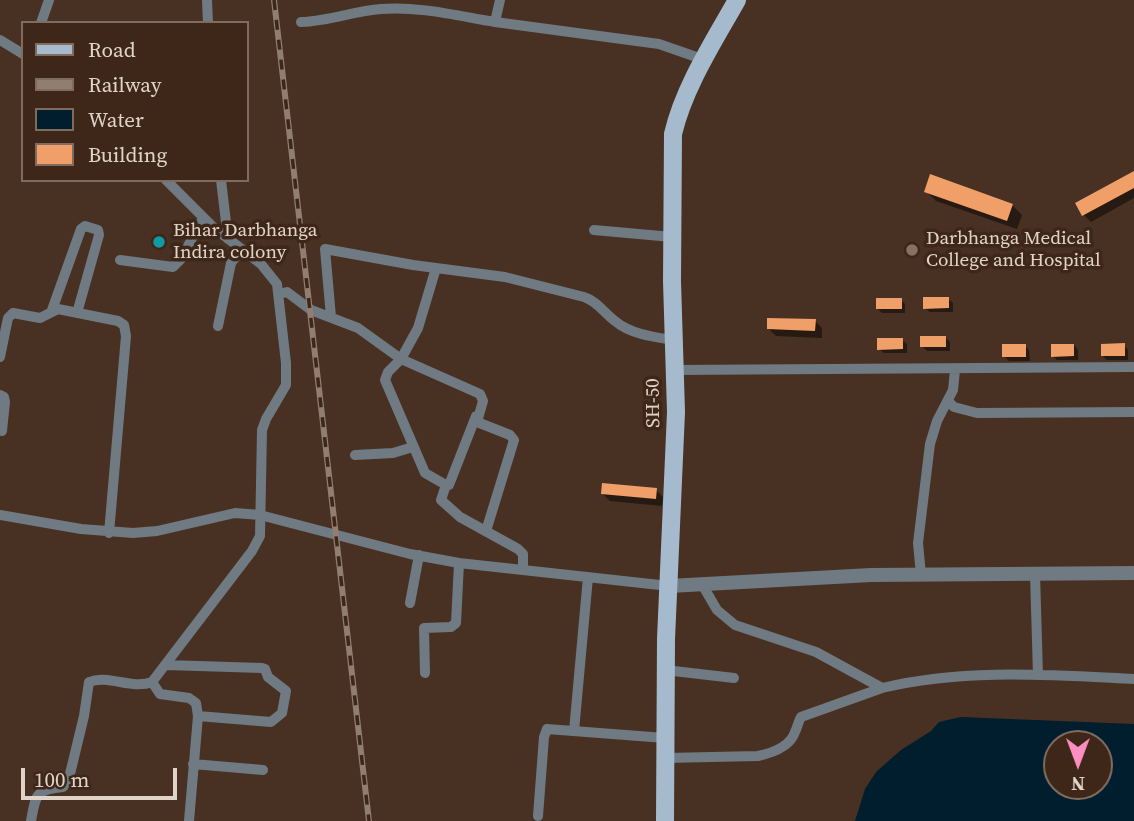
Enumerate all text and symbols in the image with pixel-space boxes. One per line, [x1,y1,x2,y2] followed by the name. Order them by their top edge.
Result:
[21,21,248,182] legend
[88,35,136,64] text: Road
[88,70,162,99] text: Railway
[88,105,144,134] text: Water
[88,140,167,169] text: Building
[173,220,317,264] place label: Bihar Darbhanga Indira colony
[926,228,1101,272] place label: Darbhanga Medical College and Hospital
[151,234,167,250] marker: Bihar Darbhanga Indira colony
[904,242,920,258] marker: Darbhanga Medical College and Hospital
[642,378,666,428] street label: SH-50
[1043,730,1113,800] north arrow
[24,754,180,798] scale bar
[34,765,89,794] text: 100 m
[1071,771,1085,797] text: N

